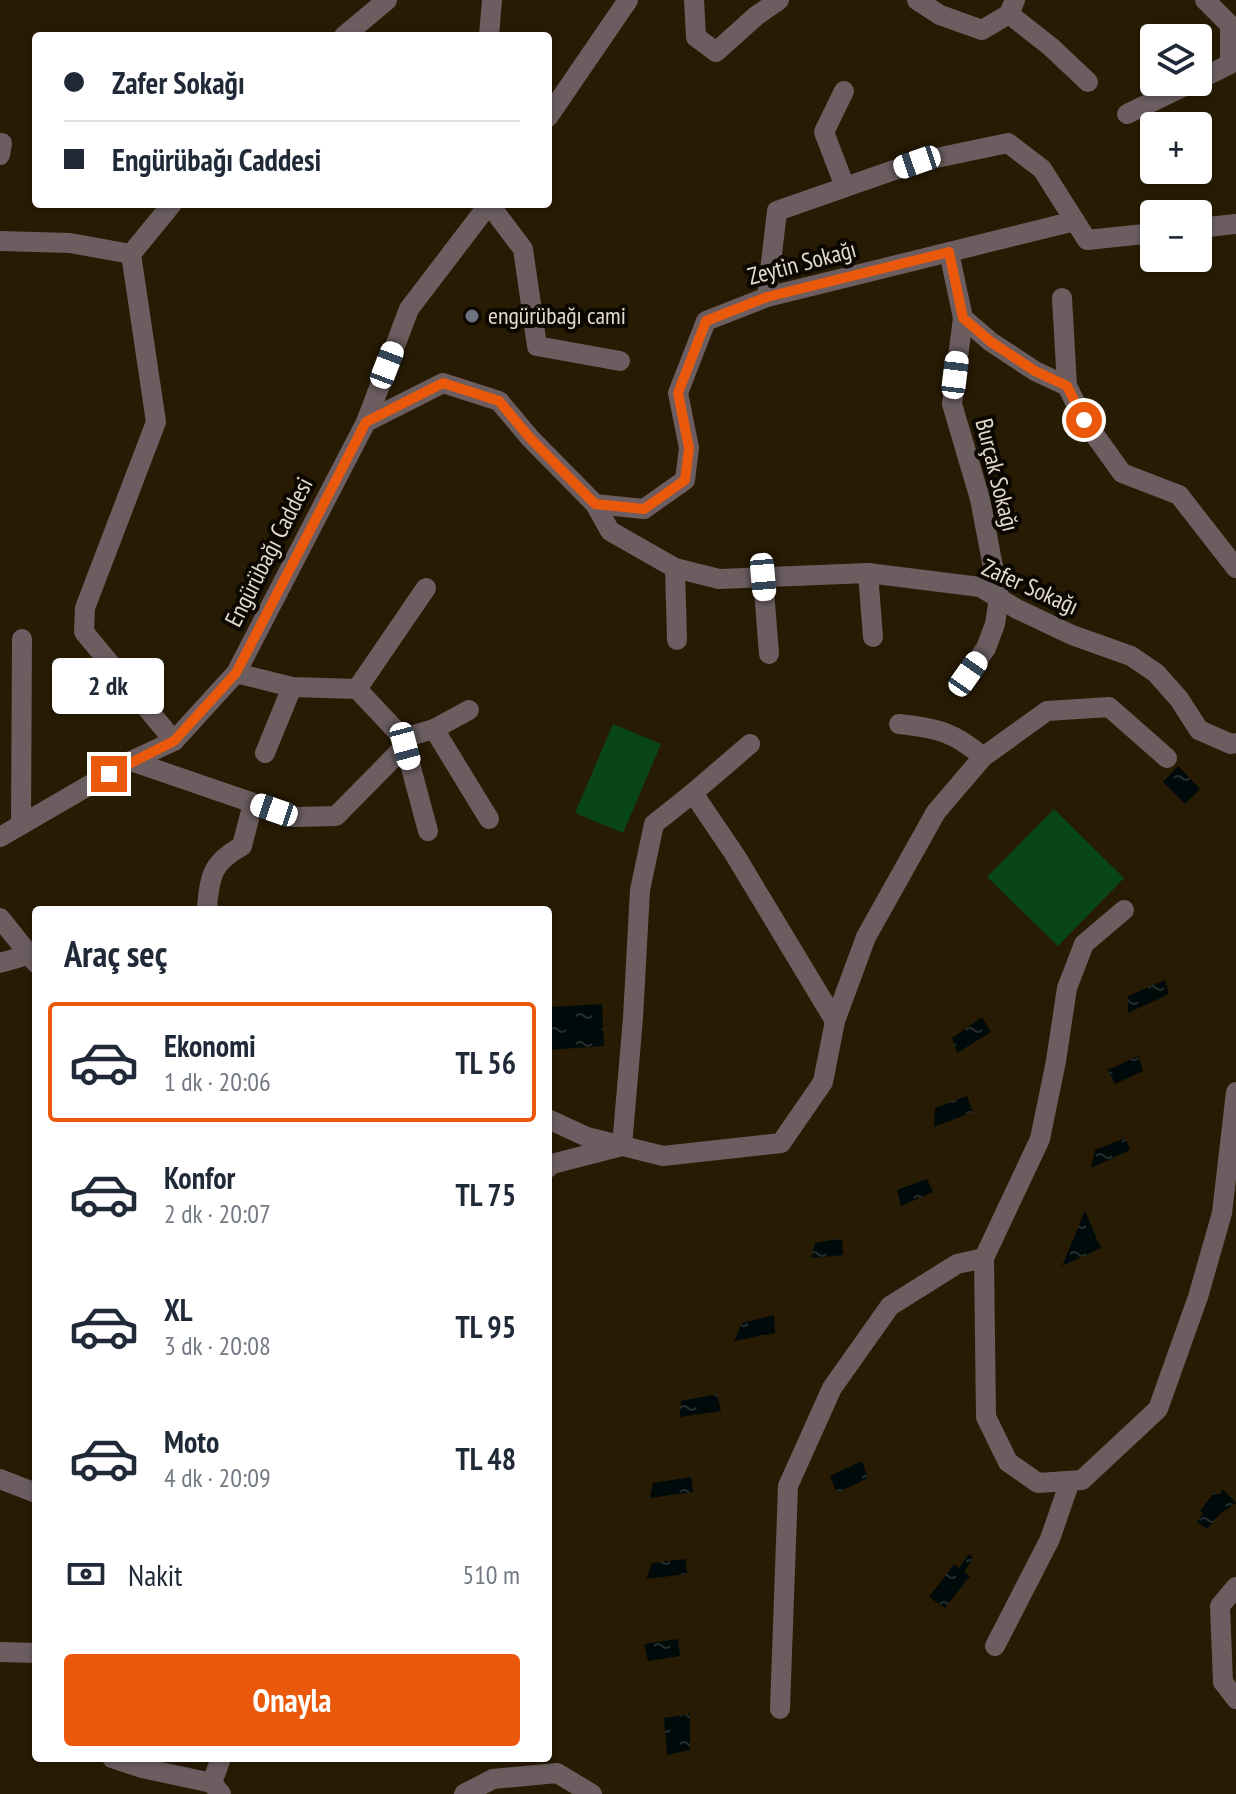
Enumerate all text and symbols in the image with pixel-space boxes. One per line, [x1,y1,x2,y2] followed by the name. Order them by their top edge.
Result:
[1140,24,1212,272] map controls
[1140,24,1212,96] button: layers
[112,63,245,102] text: Zafer Sokağı
[1140,112,1212,184] button: +
[112,140,321,179] text: Engürübağı Caddesi
[890,143,944,181] car
[1140,200,1212,272] button: −
[744,233,859,292] street label: Zeytin Sokağı
[488,300,626,331] place label: engürübağı cami
[463,307,481,325] marker: engürübağı cami
[367,338,407,392] car
[940,350,970,400] car
[1066,402,1102,438] route start
[968,415,1026,535] street label: Burçak Sokağı
[218,472,320,632] street label: Engürübağı Caddesi
[749,552,777,602] car
[977,552,1083,622] street label: Zafer Sokağı
[944,647,992,701] car
[53,658,165,714] callout: 2 dk
[88,669,128,702] text: 2 dk
[387,720,423,772] car
[91,756,127,792] route end
[247,791,301,829] car
[64,930,167,977] text: Araç seç
[68,1026,140,1098] icon: car
[164,1026,256,1065] text: Ekonomi
[456,1043,516,1082] text: TL 56
[164,1065,271,1098] text: 1 dk · 20:06
[68,1158,140,1230] icon: car
[164,1158,235,1197] text: Konfor
[456,1175,516,1214] text: TL 75
[164,1197,271,1230] text: 2 dk · 20:07
[68,1290,140,1362] icon: car
[164,1290,193,1329] text: XL
[456,1307,516,1346] text: TL 95
[164,1329,271,1362] text: 3 dk · 20:08
[68,1422,140,1494] icon: car
[164,1422,219,1461] text: Moto
[456,1439,516,1478] text: TL 48
[164,1461,271,1494] text: 4 dk · 20:09
[64,1552,108,1596] icon: cash
[128,1555,183,1594] text: Nakit
[462,1558,520,1591] text: 510 m
[64,1654,520,1746] button: Onayla

